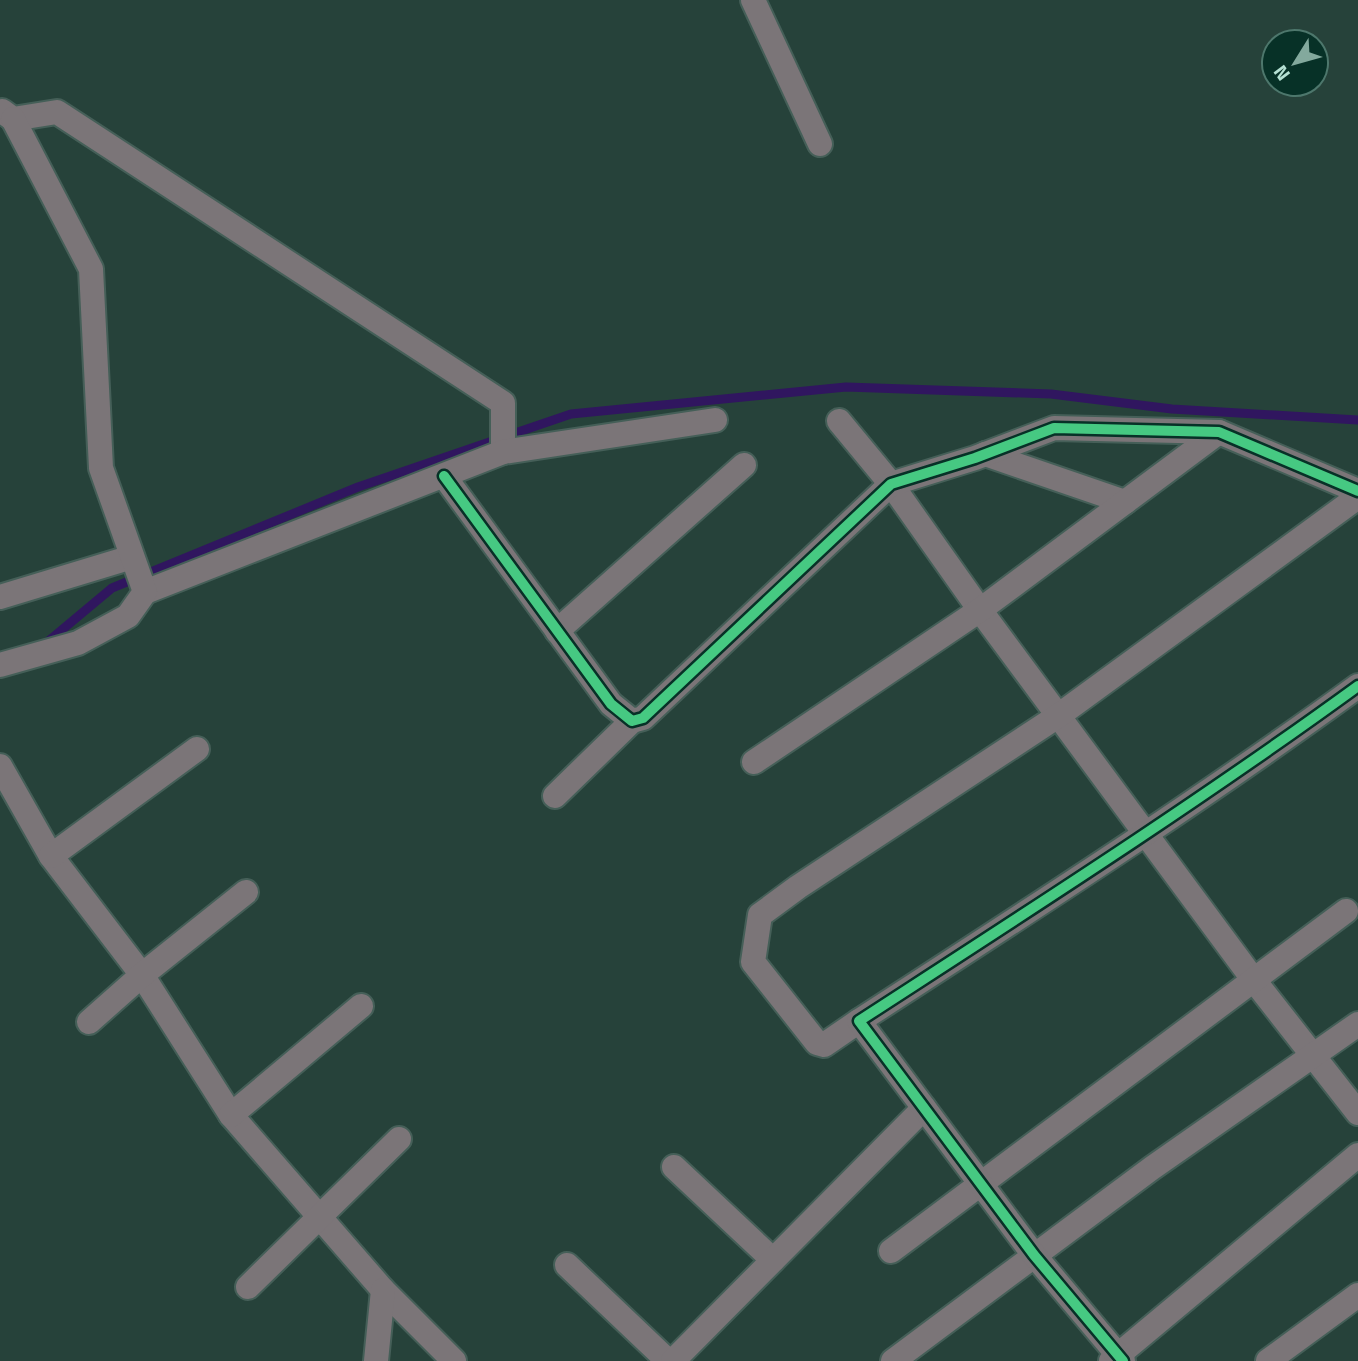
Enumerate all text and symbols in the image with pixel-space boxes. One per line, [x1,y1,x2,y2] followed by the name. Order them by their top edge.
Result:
[1260,28,1330,98] north arrow
[1265,60,1297,88] text: N

